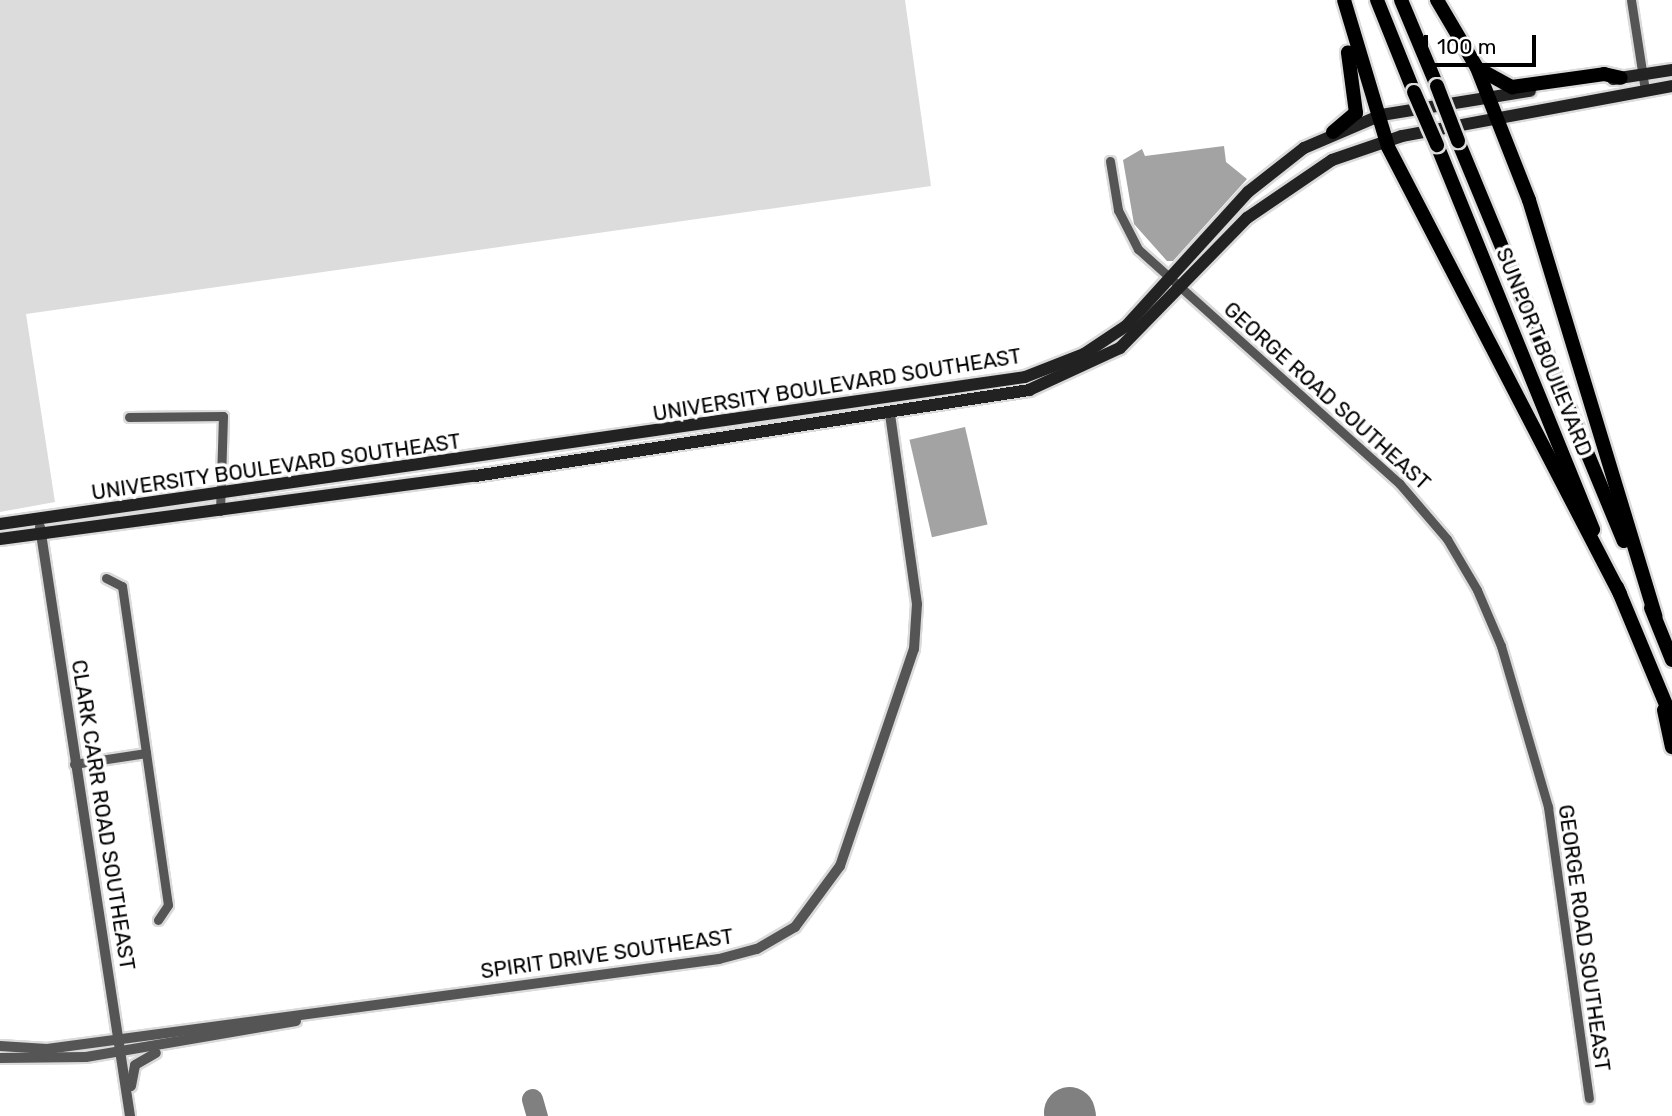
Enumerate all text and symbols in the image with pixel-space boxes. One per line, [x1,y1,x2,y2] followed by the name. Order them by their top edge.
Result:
[1427,21,1539,65] scale bar
[1437,34,1496,59] text: 100 m
[1490,244,1598,460] street label: SUNPORT BOULEVARD
[1219,297,1435,495] street label: GEORGE ROAD SOUTHEAST
[651,343,1023,427] street label: UNIVERSITY BOULEVARD SOUTHEAST
[89,429,463,505] street label: UNIVERSITY BOULEVARD SOUTHEAST
[66,658,140,972] street label: CLARK CARR ROAD SOUTHEAST
[1553,803,1615,1073] street label: GEORGE ROAD SOUTHEAST
[479,924,735,984] street label: SPIRIT DRIVE SOUTHEAST

